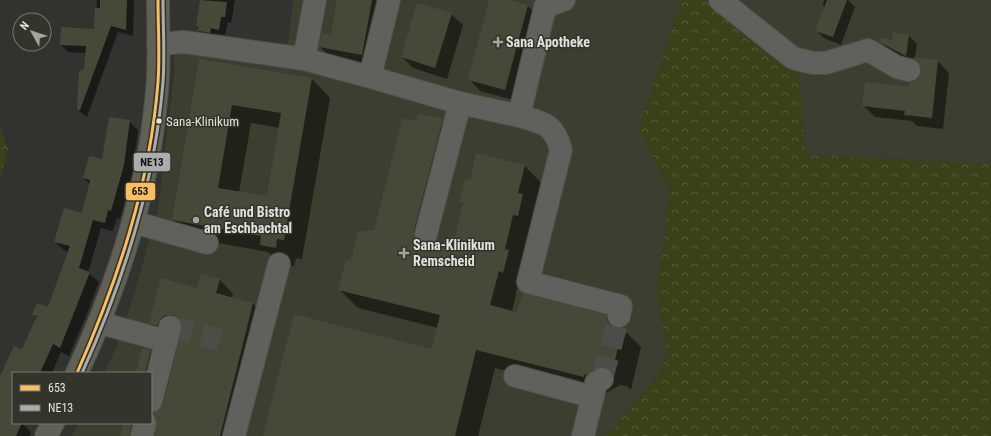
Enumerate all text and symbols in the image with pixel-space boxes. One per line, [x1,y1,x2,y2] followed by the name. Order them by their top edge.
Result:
[12,12,52,52] north arrow
[17,19,32,33] text: N
[506,34,590,50] place label: Sana Apotheke
[493,37,503,47] marker: Sana Apotheke
[166,114,239,129] place label: Sana-Klinikum
[154,116,164,126] marker: Sana-Klinikum
[133,152,171,172] line badge: NE13
[140,156,164,169] text: NE13
[125,182,156,201] line badge: 653
[132,185,149,198] text: 653
[204,204,292,236] place label: Café und Bistro am Eschbachtal
[191,215,201,225] marker: Café und Bistro am Eschbachtal
[413,237,495,269] place label: Sana-Klinikum Remscheid
[398,247,410,259] marker: Sana-Klinikum Remscheid
[12,372,152,424] legend
[48,381,66,395] text: 653
[48,401,73,415] text: NE13

